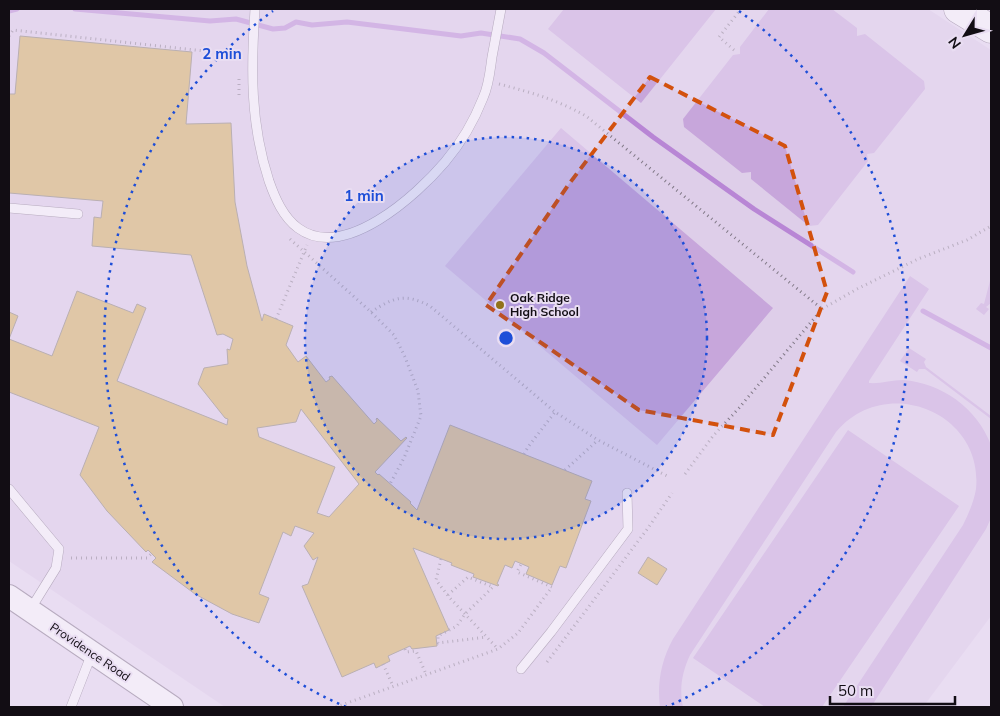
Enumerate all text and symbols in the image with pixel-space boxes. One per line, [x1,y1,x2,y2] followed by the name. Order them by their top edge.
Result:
[940,10,990,60] north arrow
[944,33,965,52] text: N
[202,44,242,63] text: 2 min
[344,186,384,205] text: 1 min
[510,290,579,319] place label: Oak Ridge High School
[494,299,506,311] marker: Oak Ridge High School
[497,329,515,347] centre of rings
[47,619,133,684] street label: Providence Road
[830,674,955,706] scale bar
[838,681,873,700] text: 50 m

